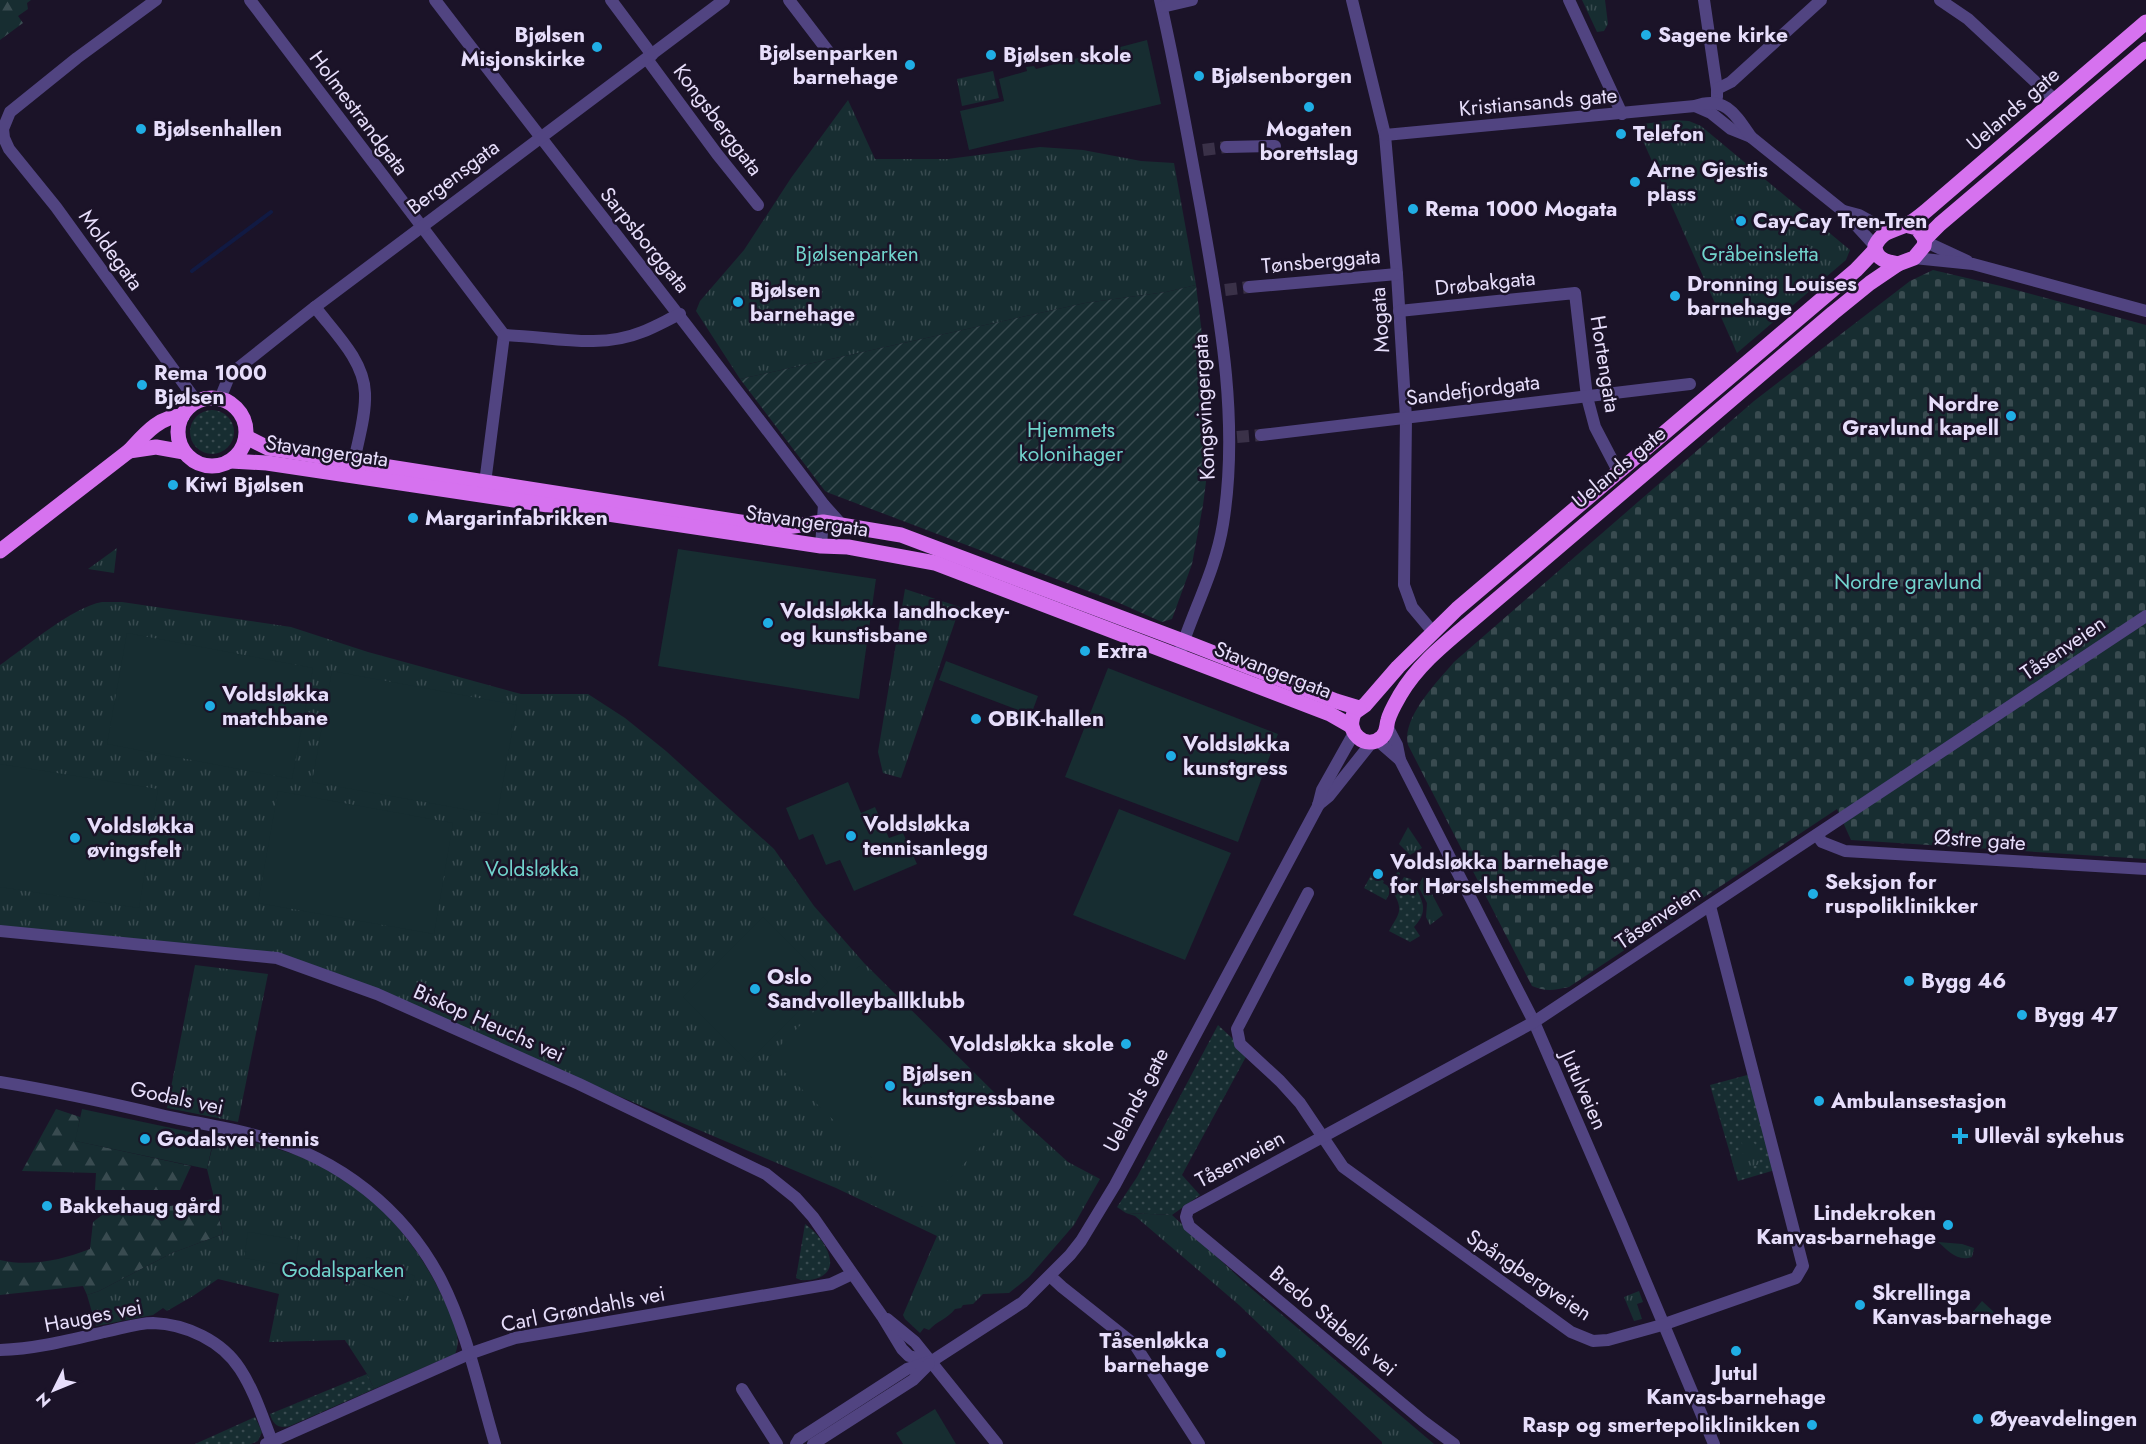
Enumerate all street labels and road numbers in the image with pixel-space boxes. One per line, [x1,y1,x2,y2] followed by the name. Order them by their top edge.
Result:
[302,44,416,182] street label: Holmestrandgata
[666,58,770,182] street label: Kongsberggata
[1960,60,2066,158] street label: Uelands gate
[1458,80,1619,124] street label: Kristiansands gate
[400,132,506,222] street label: Bergensgata
[593,181,697,299] street label: Sarpsborggata
[71,203,151,297] street label: Moldegata
[1260,241,1382,281] street label: Tønsberggata
[1433,263,1537,303] street label: Drøbakgata
[1363,286,1397,354] street label: Mogata
[1583,313,1627,415] street label: Hortengata
[1185,333,1223,481] street label: Kongsvingergata
[1404,367,1542,413] street label: Sandefjordgata
[1565,419,1673,515] street label: Uelands gate
[264,428,390,474] street label: Stavangergata
[744,498,870,544] street label: Stavangergata
[2014,608,2112,688] street label: Tåsenveien
[1210,634,1336,706] street label: Stavangergata
[1933,822,2027,858] street label: Østre gate
[1609,877,1707,957] street label: Tåsenveien
[409,976,569,1070] street label: Biskop Heuchs vei
[1096,1042,1176,1158] street label: Uelands gate
[1552,1043,1615,1134] street label: Jutulveien
[128,1073,226,1123] street label: Godals vei
[1190,1123,1290,1195] street label: Tåsenveien
[1460,1222,1598,1328] street label: Spångbergveien
[1263,1259,1403,1383] street label: Bredo Stabells vei
[498,1278,668,1340] street label: Carl Grøndahls vei
[42,1292,144,1340] street label: Hauges vei

